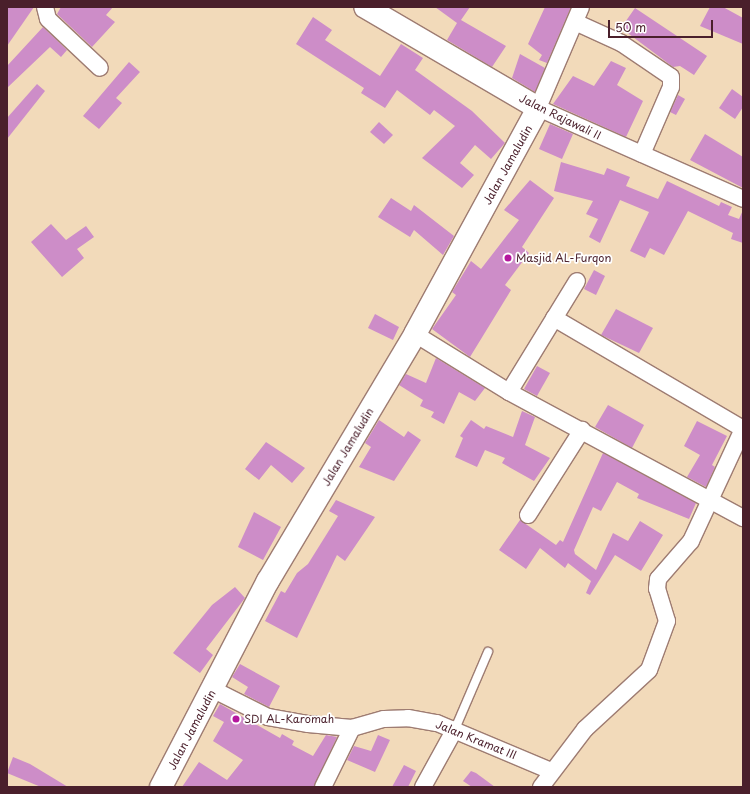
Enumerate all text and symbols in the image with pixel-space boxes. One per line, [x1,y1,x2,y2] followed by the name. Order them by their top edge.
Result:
[610,12,715,38] scale bar
[615,18,646,36] text: 50 m
[517,92,603,142] street label: Jalan Rajawali II
[481,123,535,207] street label: Jalan Jamaludin
[516,251,611,265] place label: Masjid AL-Furqon
[503,253,513,263] marker: Masjid AL-Furqon
[320,406,376,488] street label: Jalan Jamaludin
[165,688,219,772] street label: Jalan Jamaludin
[244,712,335,726] place label: SDI AL-Karomah
[231,714,241,724] marker: SDI AL-Karomah
[433,718,519,762] street label: Jalan Kramat III

